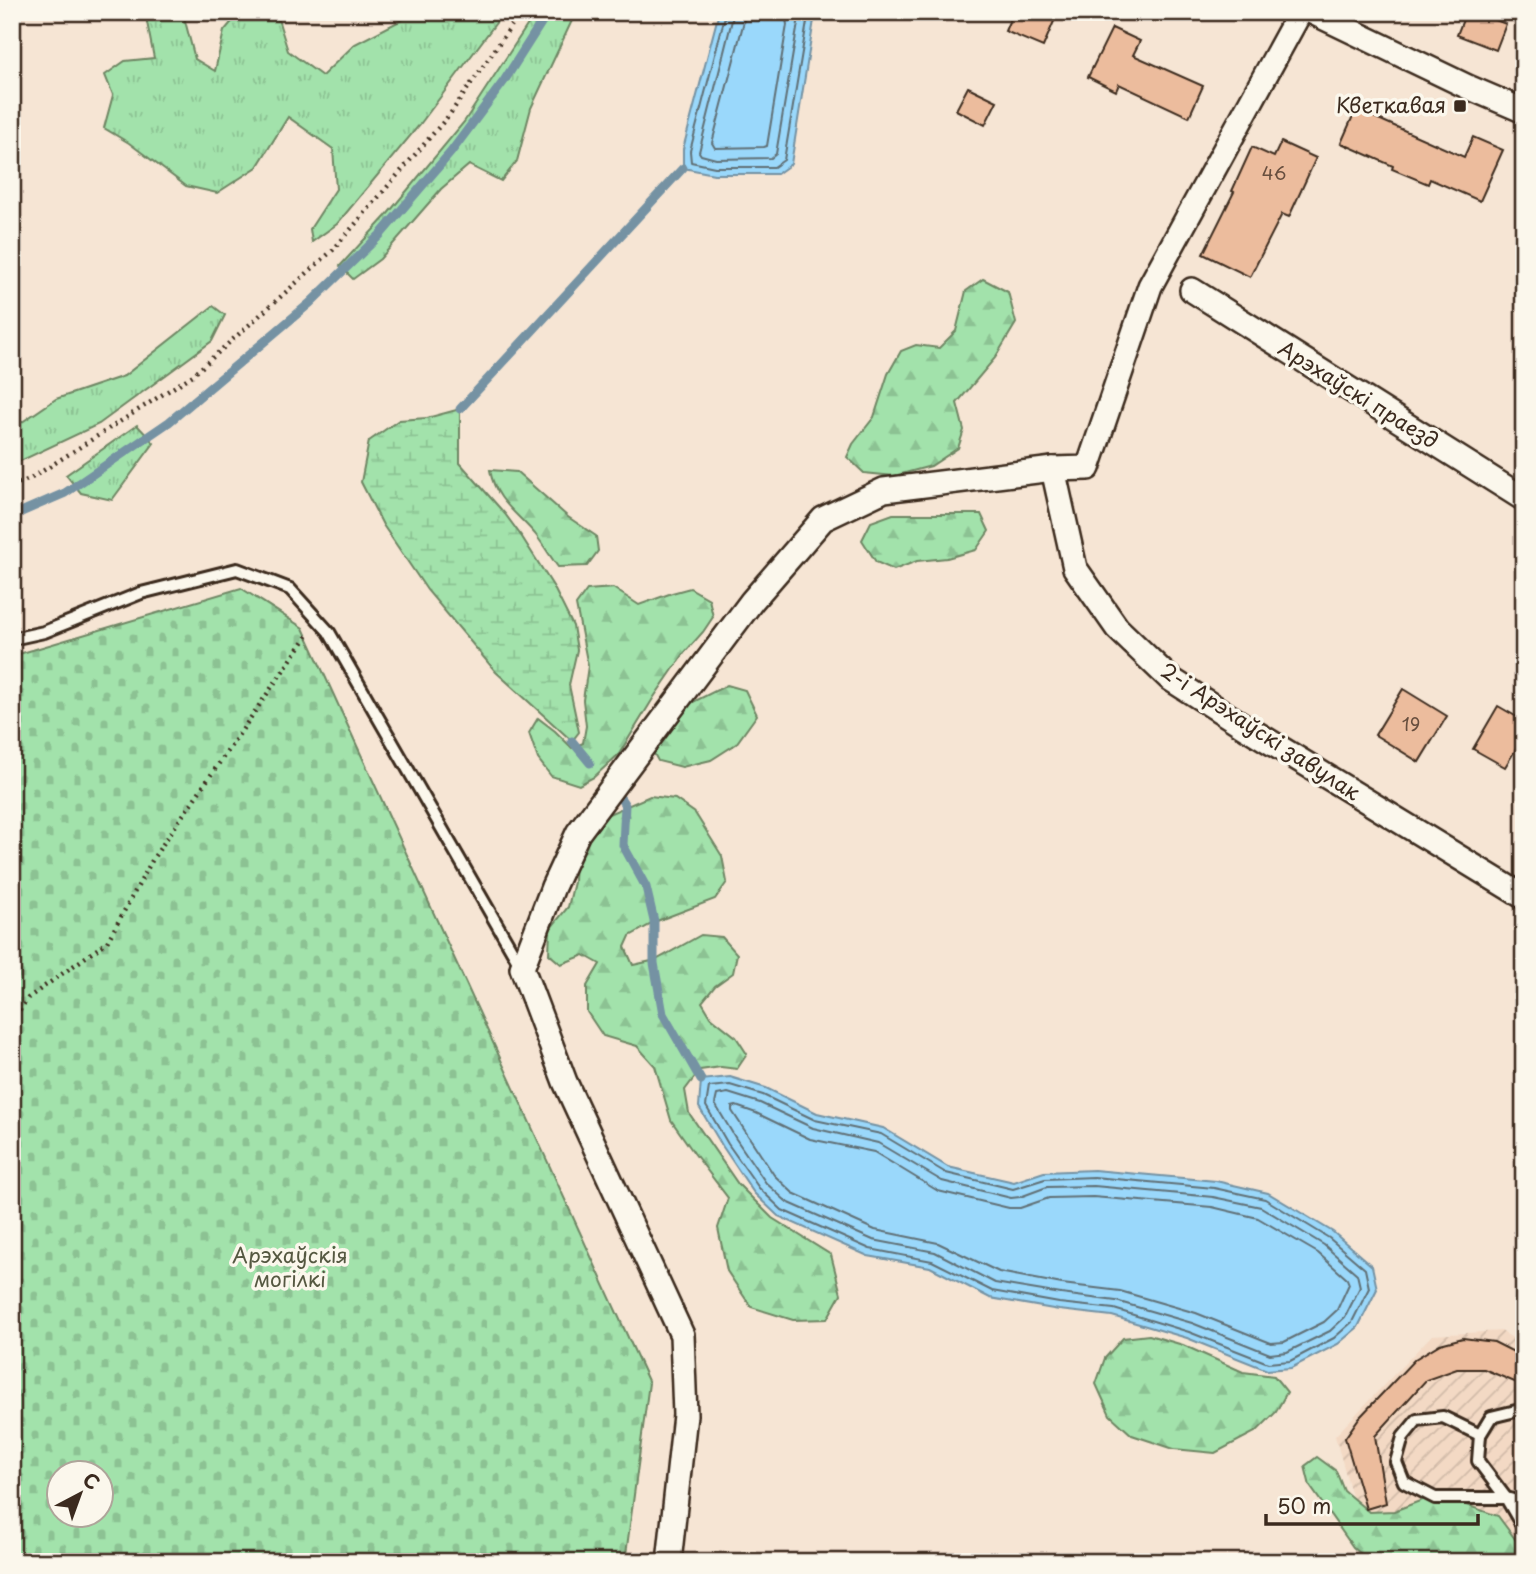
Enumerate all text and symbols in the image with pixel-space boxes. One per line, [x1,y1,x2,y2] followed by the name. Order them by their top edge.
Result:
[1336,88,1446,120] place label: Кветкавая
[1452,98,1468,114] marker: Кветкавая
[1262,159,1286,186] house number: 46
[1273,331,1445,456] street label: Арэхаўскі праезд
[1155,654,1368,807] street label: 2-і Арэхаўскі завулак
[1402,710,1420,737] house number: 19
[232,1238,348,1294] park label: Арэхаўскія могілкі
[46,1458,116,1528] north arrow
[77,1465,106,1496] text: С
[1266,1483,1478,1527] scale bar
[1277,1489,1331,1521] text: 50 m

